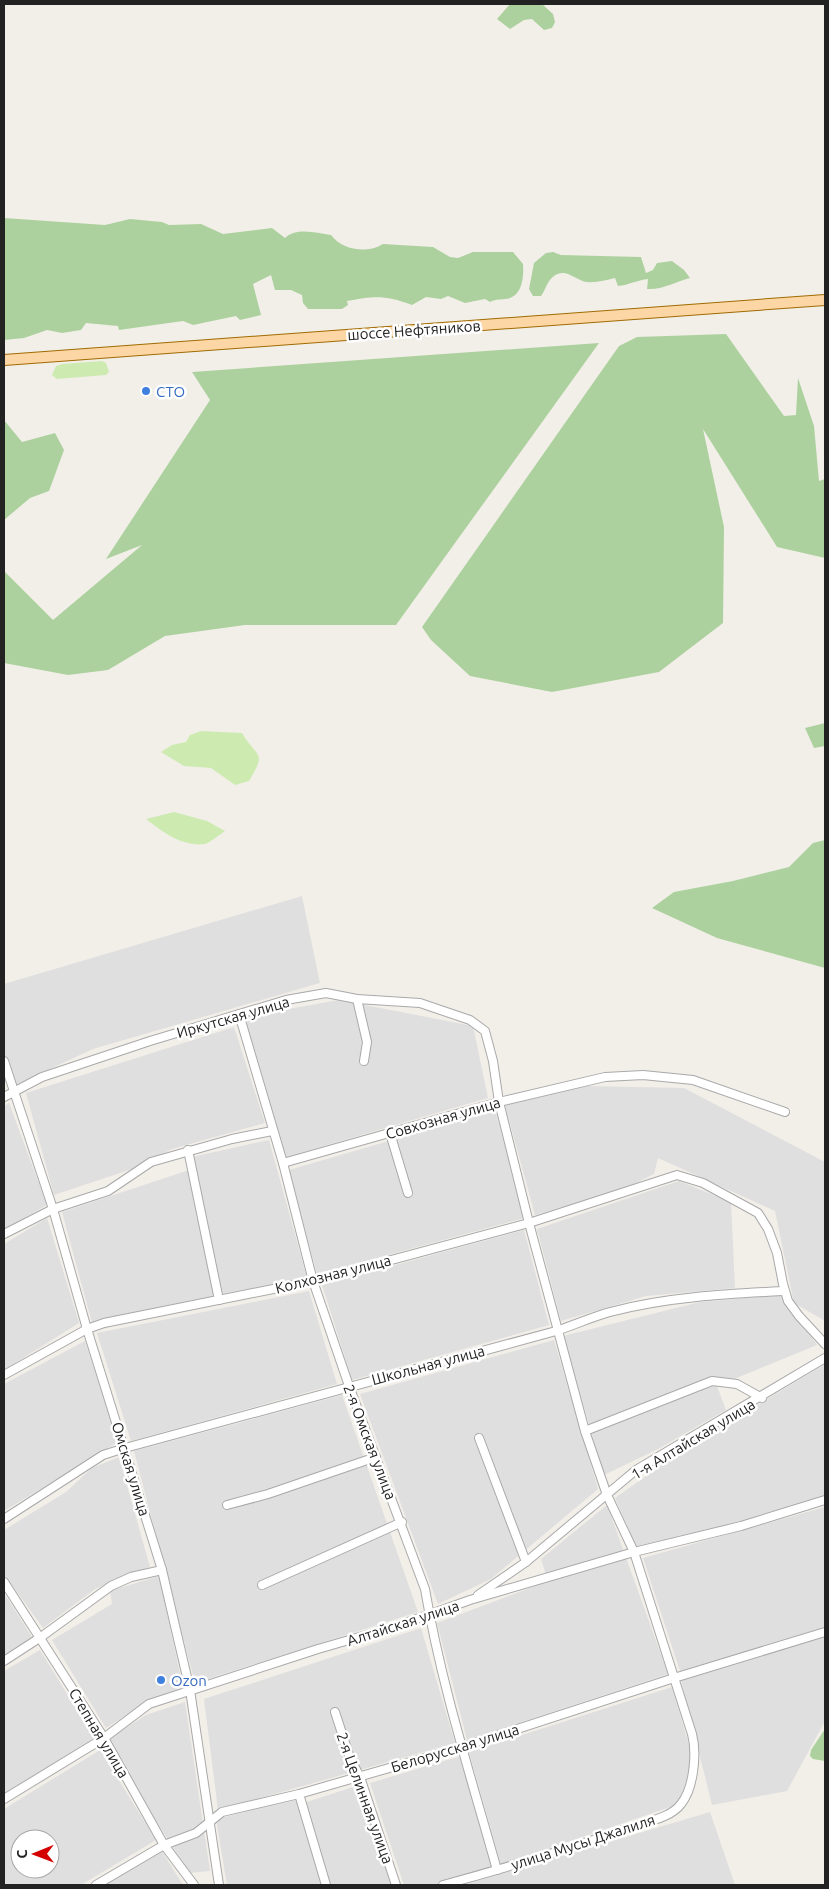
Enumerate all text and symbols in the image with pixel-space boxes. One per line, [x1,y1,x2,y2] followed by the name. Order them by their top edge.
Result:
[347,317,481,343] street label: шоссе Нефтяников
[156,383,185,400] place label: СТО
[140,385,152,397] marker: СТО
[175,993,291,1041] street label: Иркутская улица
[384,1093,502,1143] street label: Совхозная улица
[273,1251,393,1297] street label: Колхозная улица
[370,1342,486,1388] street label: Школьная улица
[340,1382,400,1502] street label: 2-я Омская улица
[628,1395,758,1483] street label: 1-я Алтайская улица
[109,1420,153,1518] street label: Омская улица
[345,1597,461,1649] street label: Алтайская улица
[171,1672,207,1689] place label: Ozon
[155,1674,167,1686] marker: Ozon
[66,1685,132,1781] street label: Степная улица
[389,1720,521,1776] street label: Белорусская улица
[333,1730,397,1866] street label: 2-я Целинная улица
[509,1811,657,1873] street label: улица Мусы Джалиля
[10,1829,60,1879] north arrow
[14,1850,30,1859] text: С

